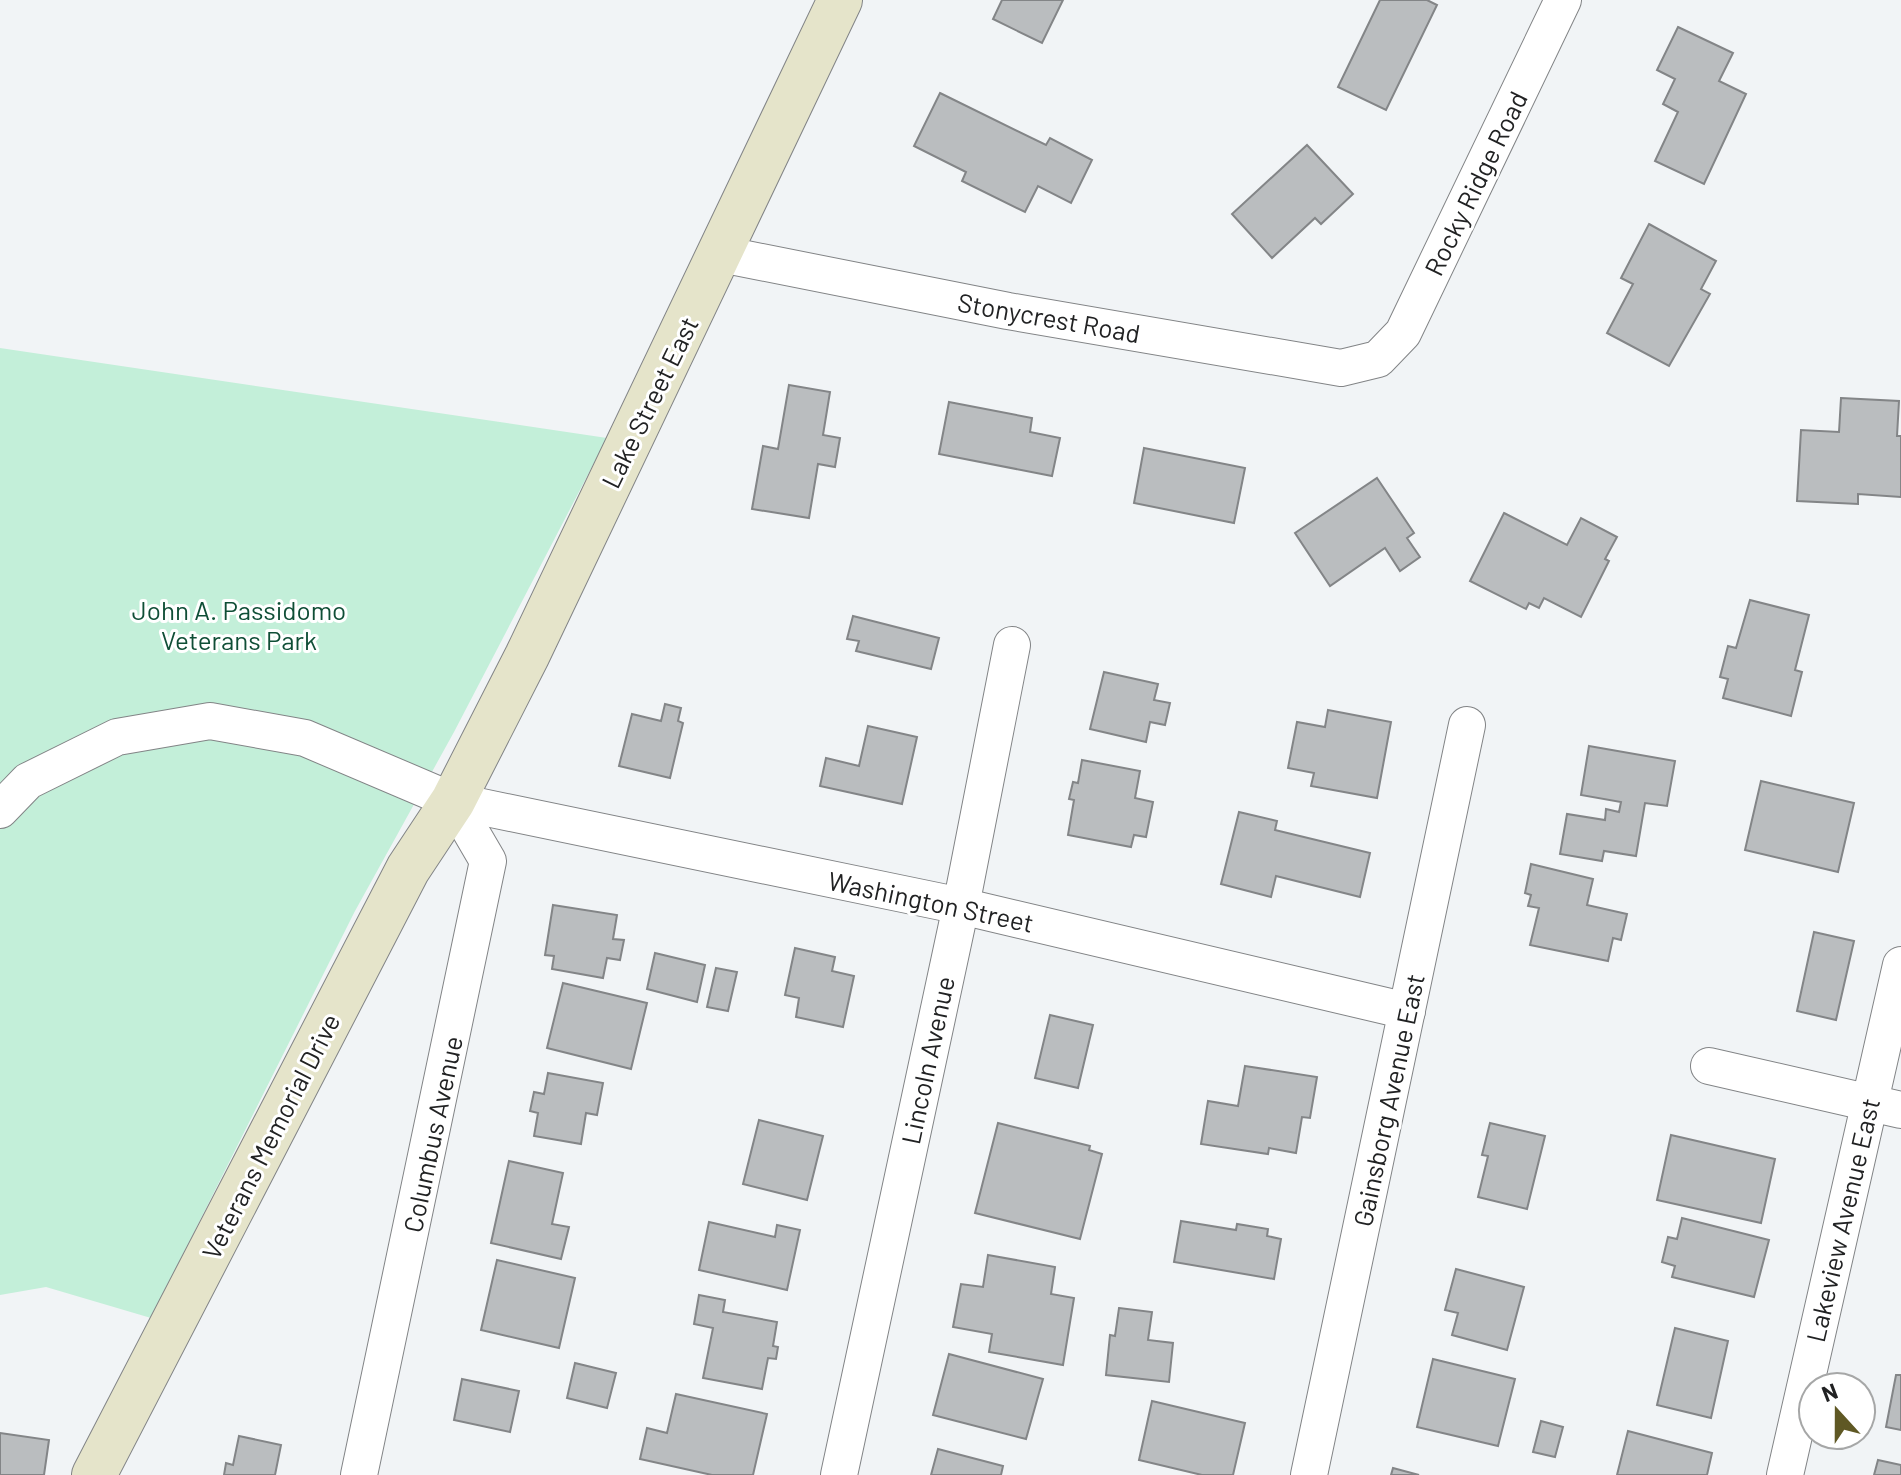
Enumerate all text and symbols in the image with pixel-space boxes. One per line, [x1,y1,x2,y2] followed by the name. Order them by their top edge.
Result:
[1417,86,1533,280] street label: Rocky Ridge Road
[955,286,1143,348] street label: Stonycrest Road
[594,311,704,493] street label: Lake Street East
[132,594,346,655] park label: John A. Passidomo Veterans Park
[825,864,1037,938] street label: Washington Street
[1346,971,1430,1229] street label: Gainsborg Avenue East
[894,973,960,1147] street label: Lincoln Avenue
[195,1008,345,1264] street label: Veterans Memorial Drive
[396,1033,468,1235] street label: Columbus Avenue
[1799,1095,1885,1345] street label: Lakeview Avenue East
[1797,1371,1877,1451] north arrow
[1818,1377,1841,1406] text: N

